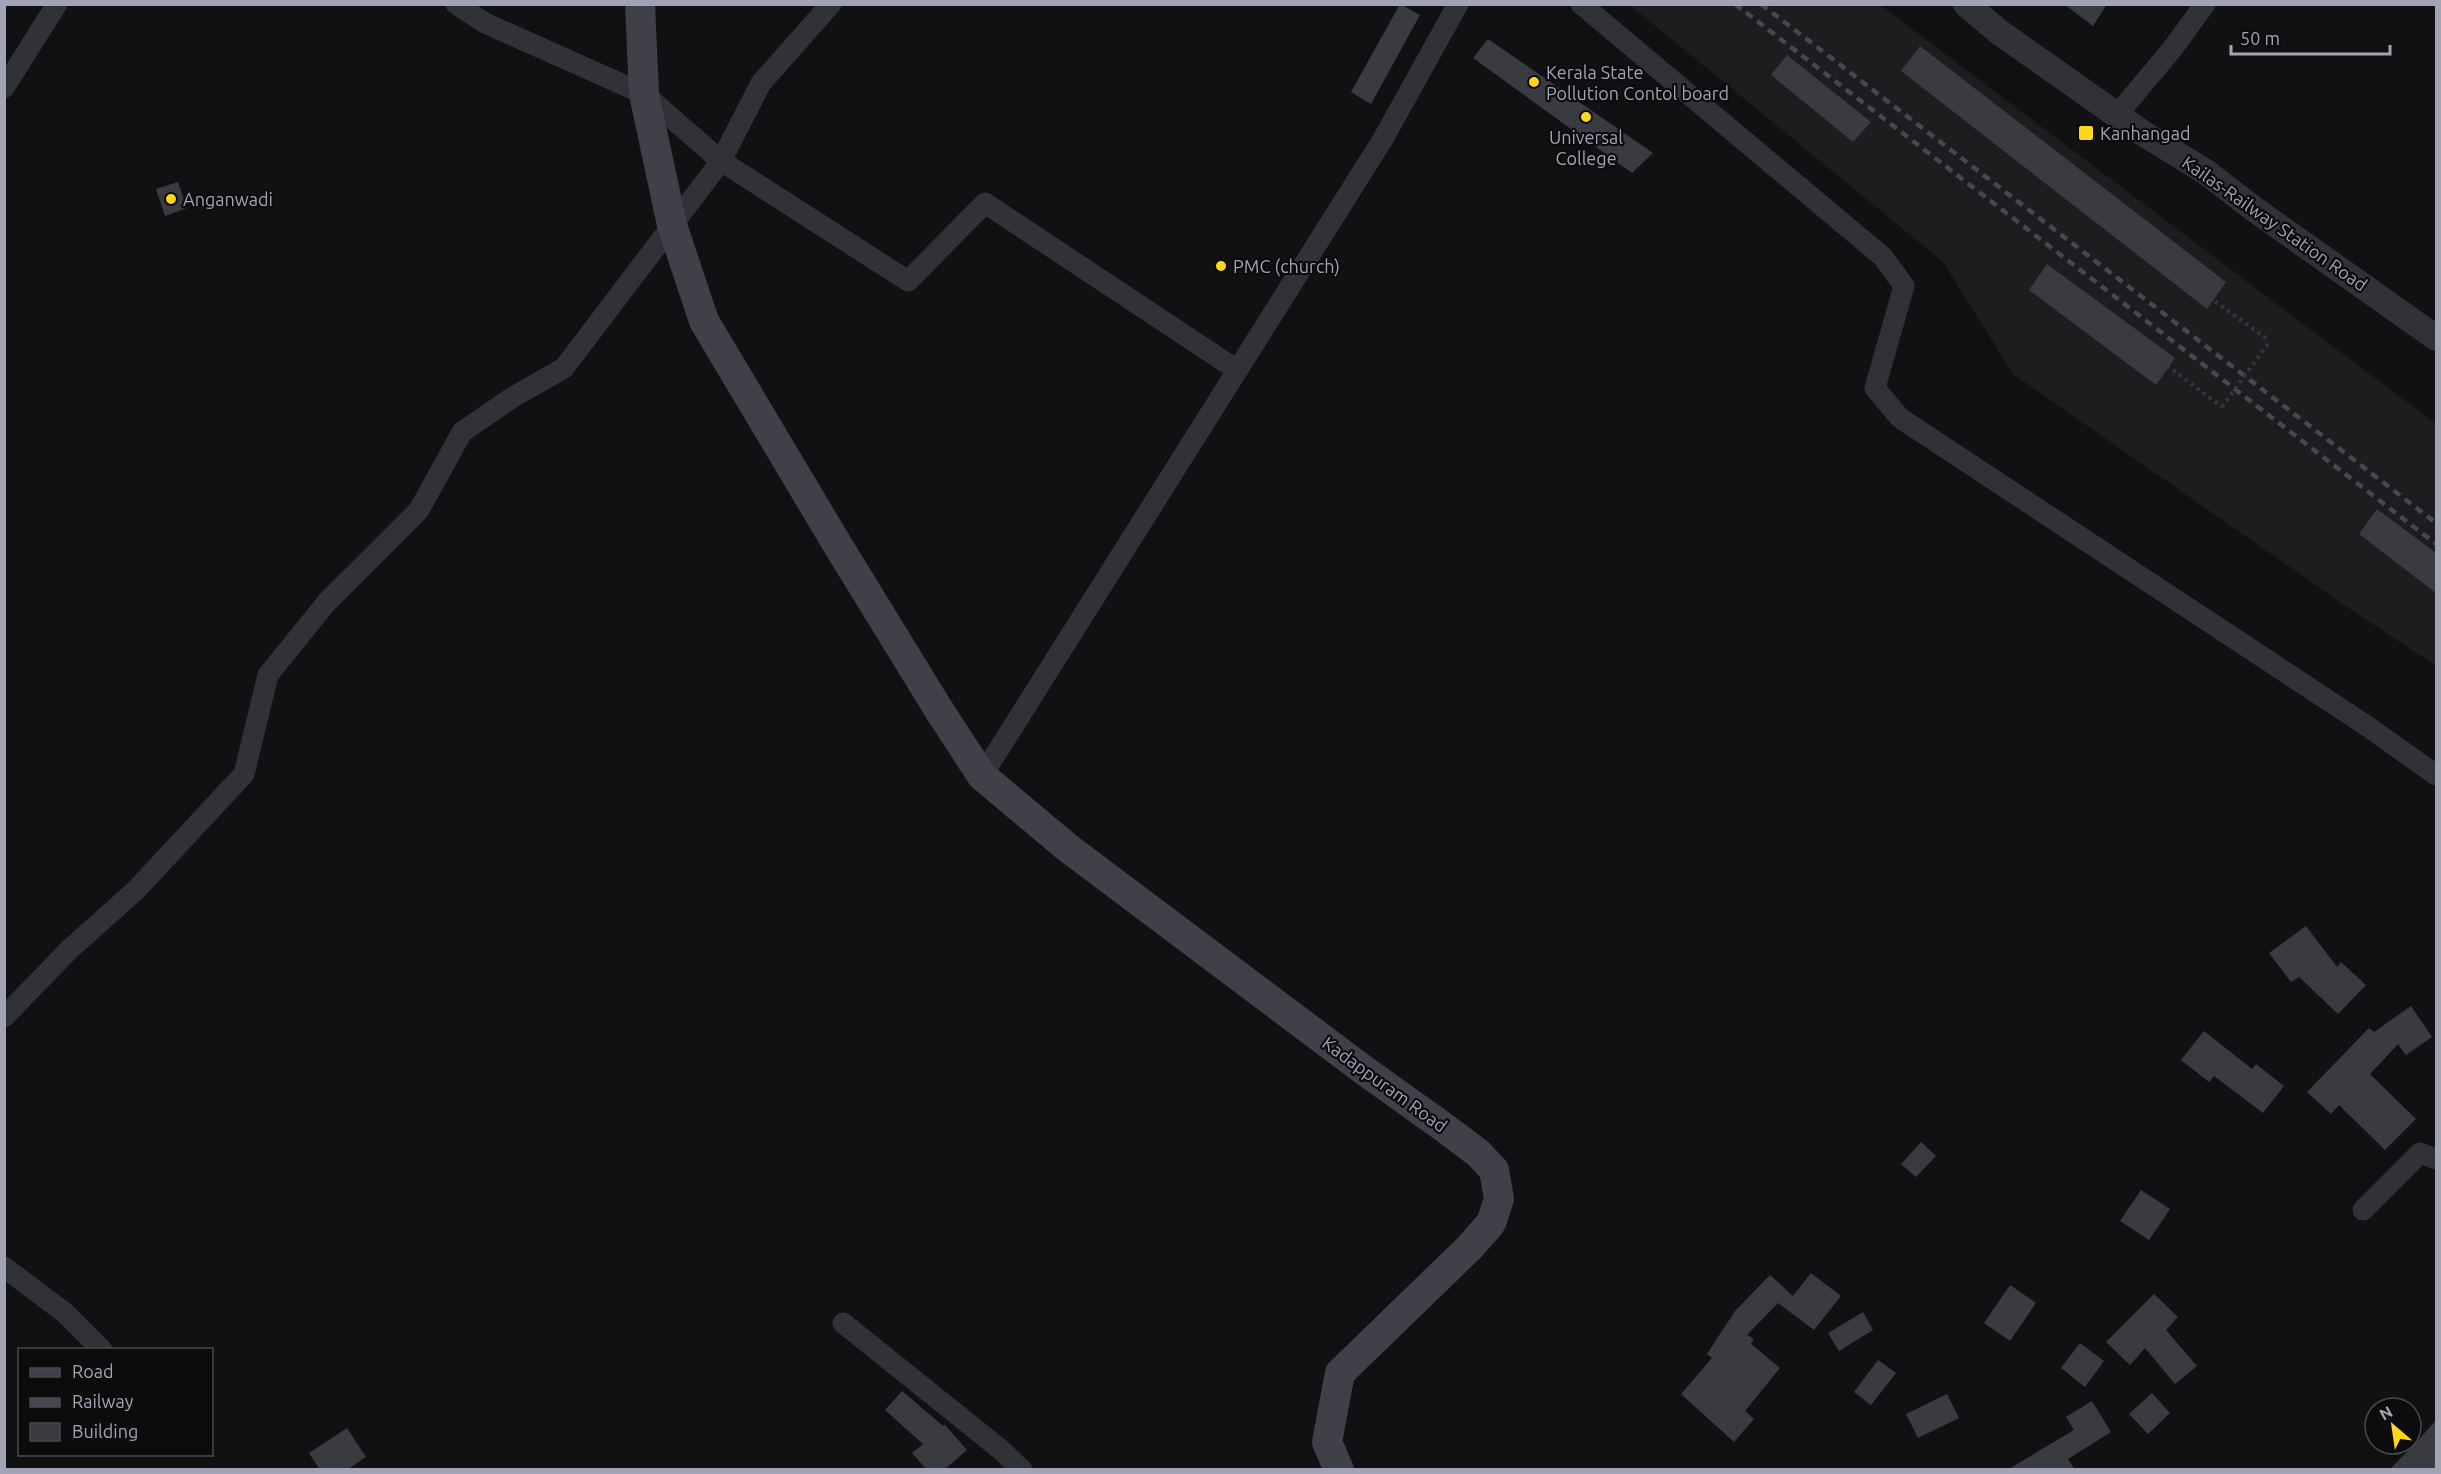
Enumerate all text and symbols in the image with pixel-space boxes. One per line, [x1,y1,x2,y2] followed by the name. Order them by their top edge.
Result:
[2231,18,2390,56] scale bar
[2240,28,2280,48] text: 50 m
[1546,62,1729,103] place label: Kerala State Pollution Contol board
[1527,75,1541,89] marker: Kerala State Pollution Contol board
[1579,110,1593,124] marker: Universal College
[2100,123,2190,143] place label: Kanhangad
[2077,124,2095,142] marker: Kanhangad
[1549,127,1623,168] place label: Universal College
[2179,152,2371,294] street label: Kailas-Railway Station Road
[183,189,273,209] place label: Anganwadi
[164,192,178,206] marker: Anganwadi
[1233,256,1340,277] place label: PMC (church)
[1214,259,1228,273] marker: PMC (church)
[1319,1032,1451,1136] street label: Kadappuram Road
[18,1348,213,1456] legend
[72,1361,114,1381] text: Road
[72,1391,134,1411] text: Railway
[2363,1396,2423,1456] north arrow
[2376,1402,2395,1424] text: N
[72,1421,138,1441] text: Building

